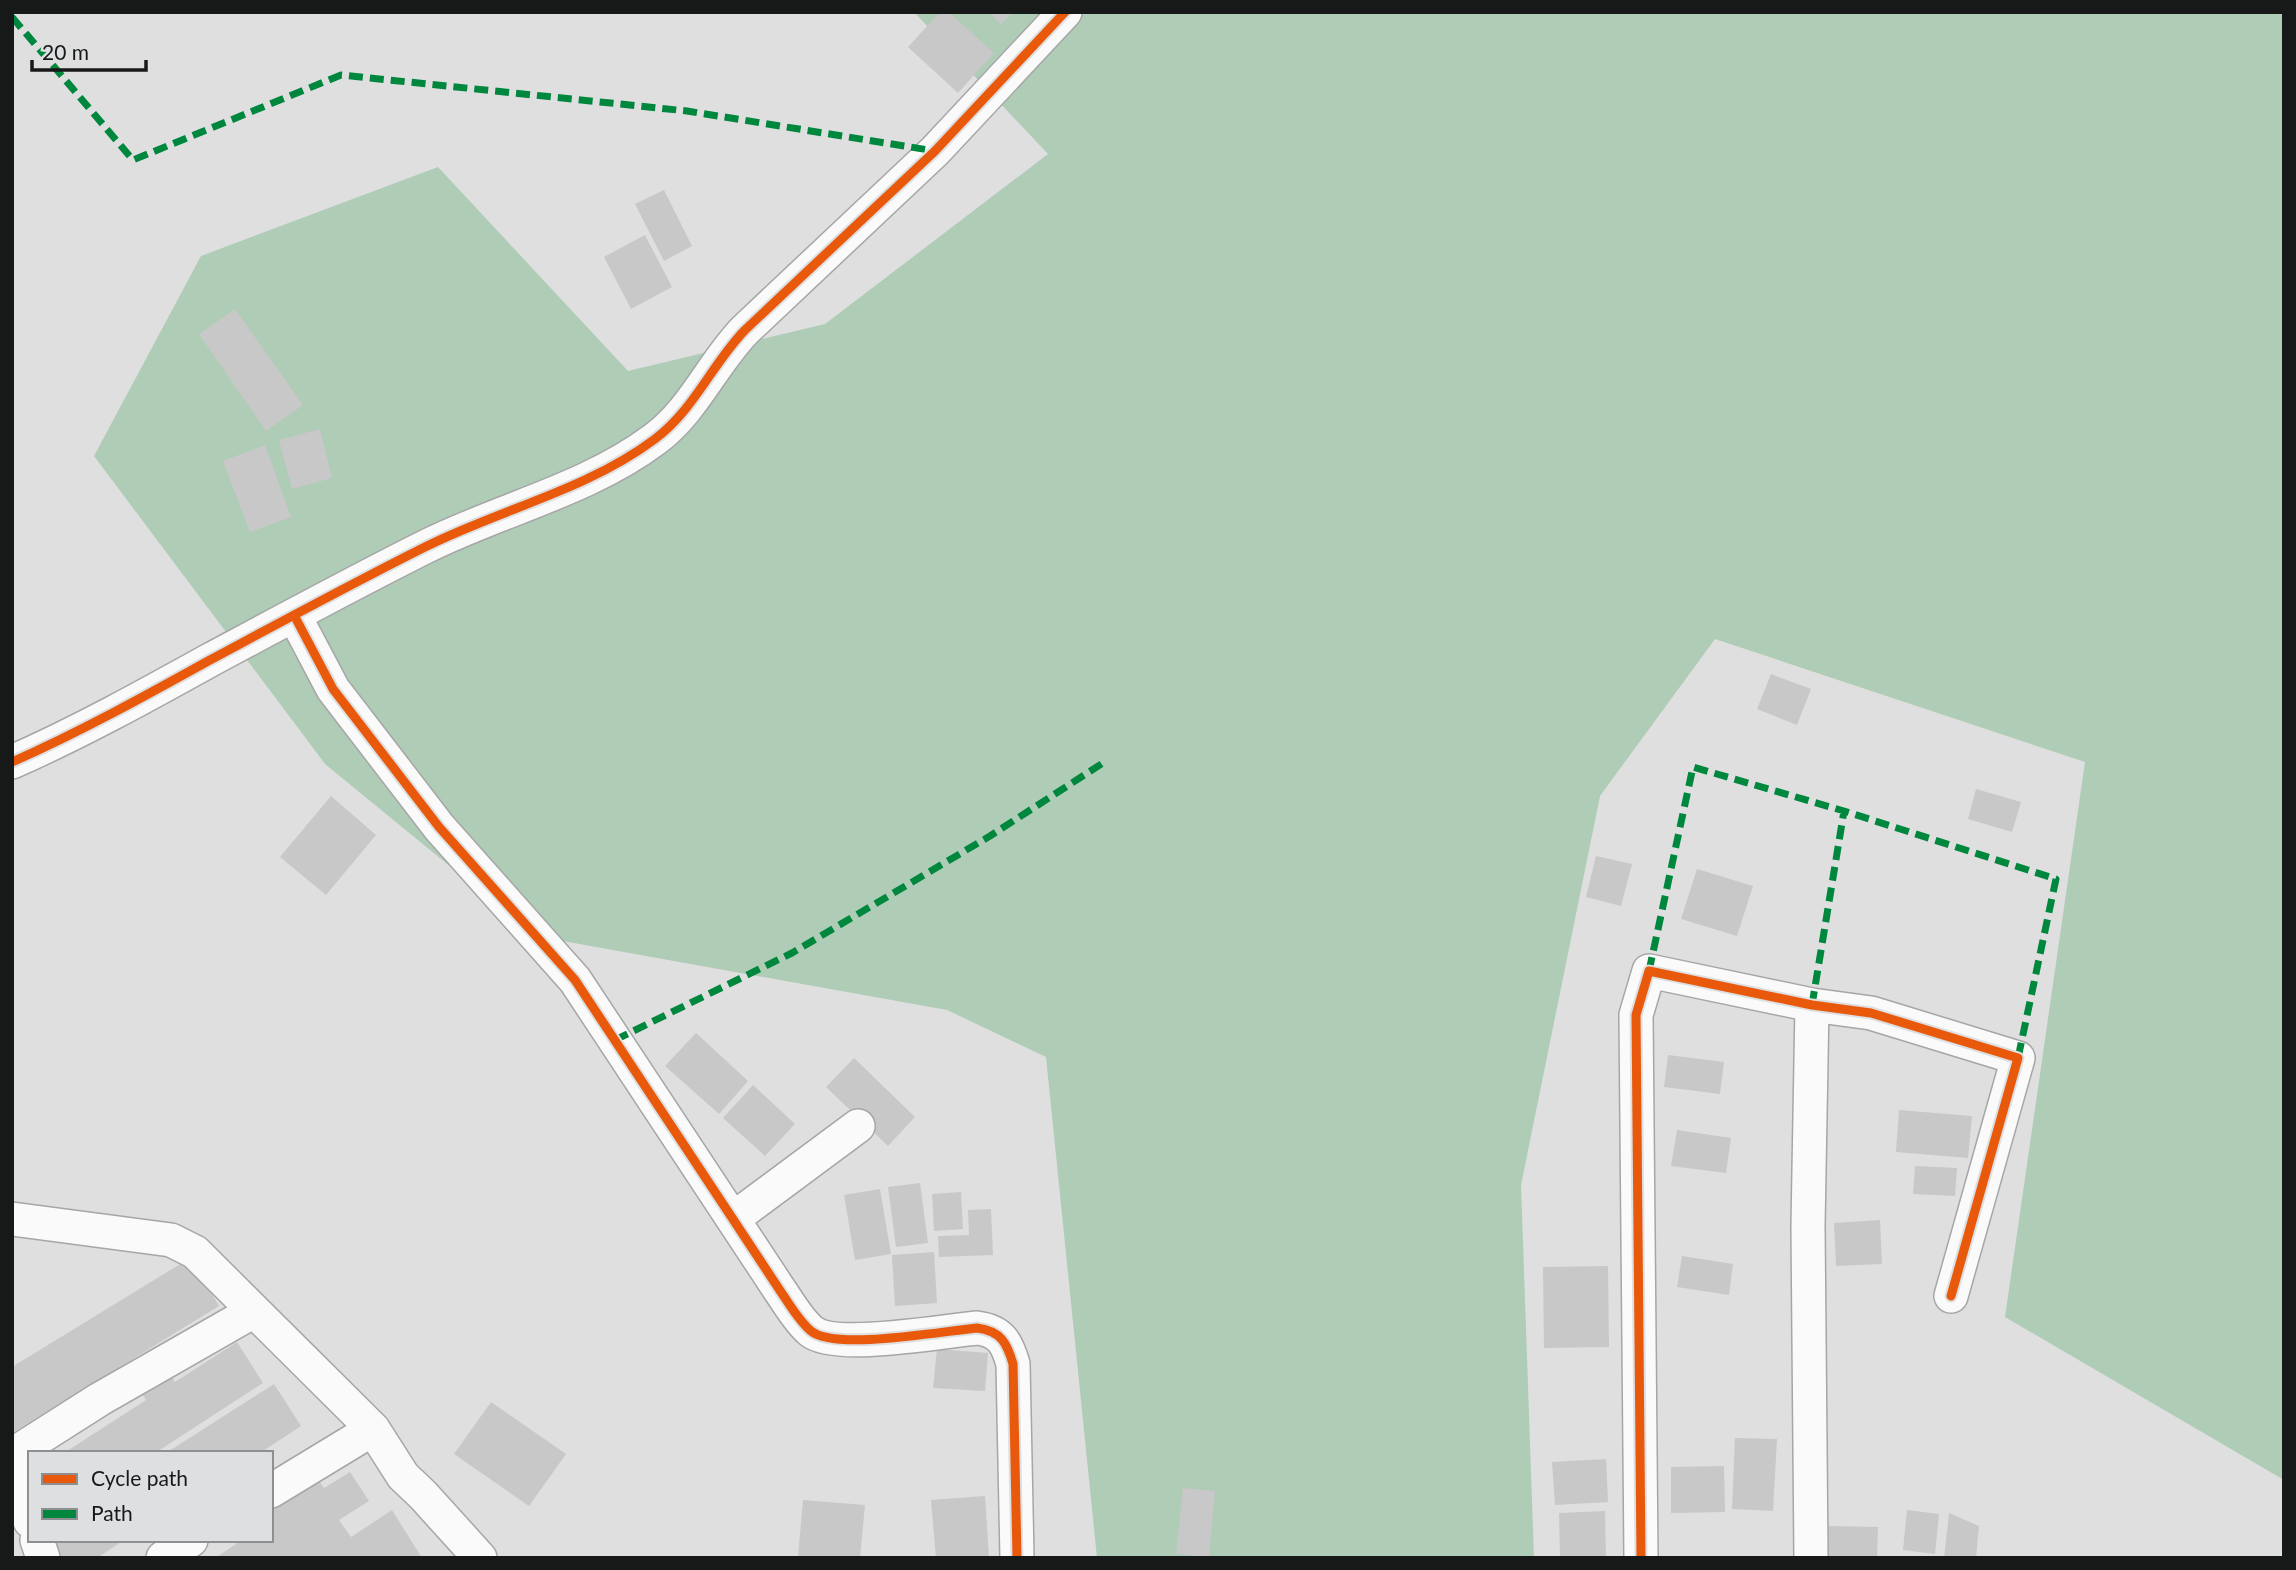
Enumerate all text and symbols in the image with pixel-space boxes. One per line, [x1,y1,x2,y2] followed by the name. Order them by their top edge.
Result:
[32,28,145,72] scale bar
[42,39,89,64] text: 20 m
[28,1451,273,1542] legend
[91,1465,188,1490] text: Cycle path
[91,1500,133,1525] text: Path

